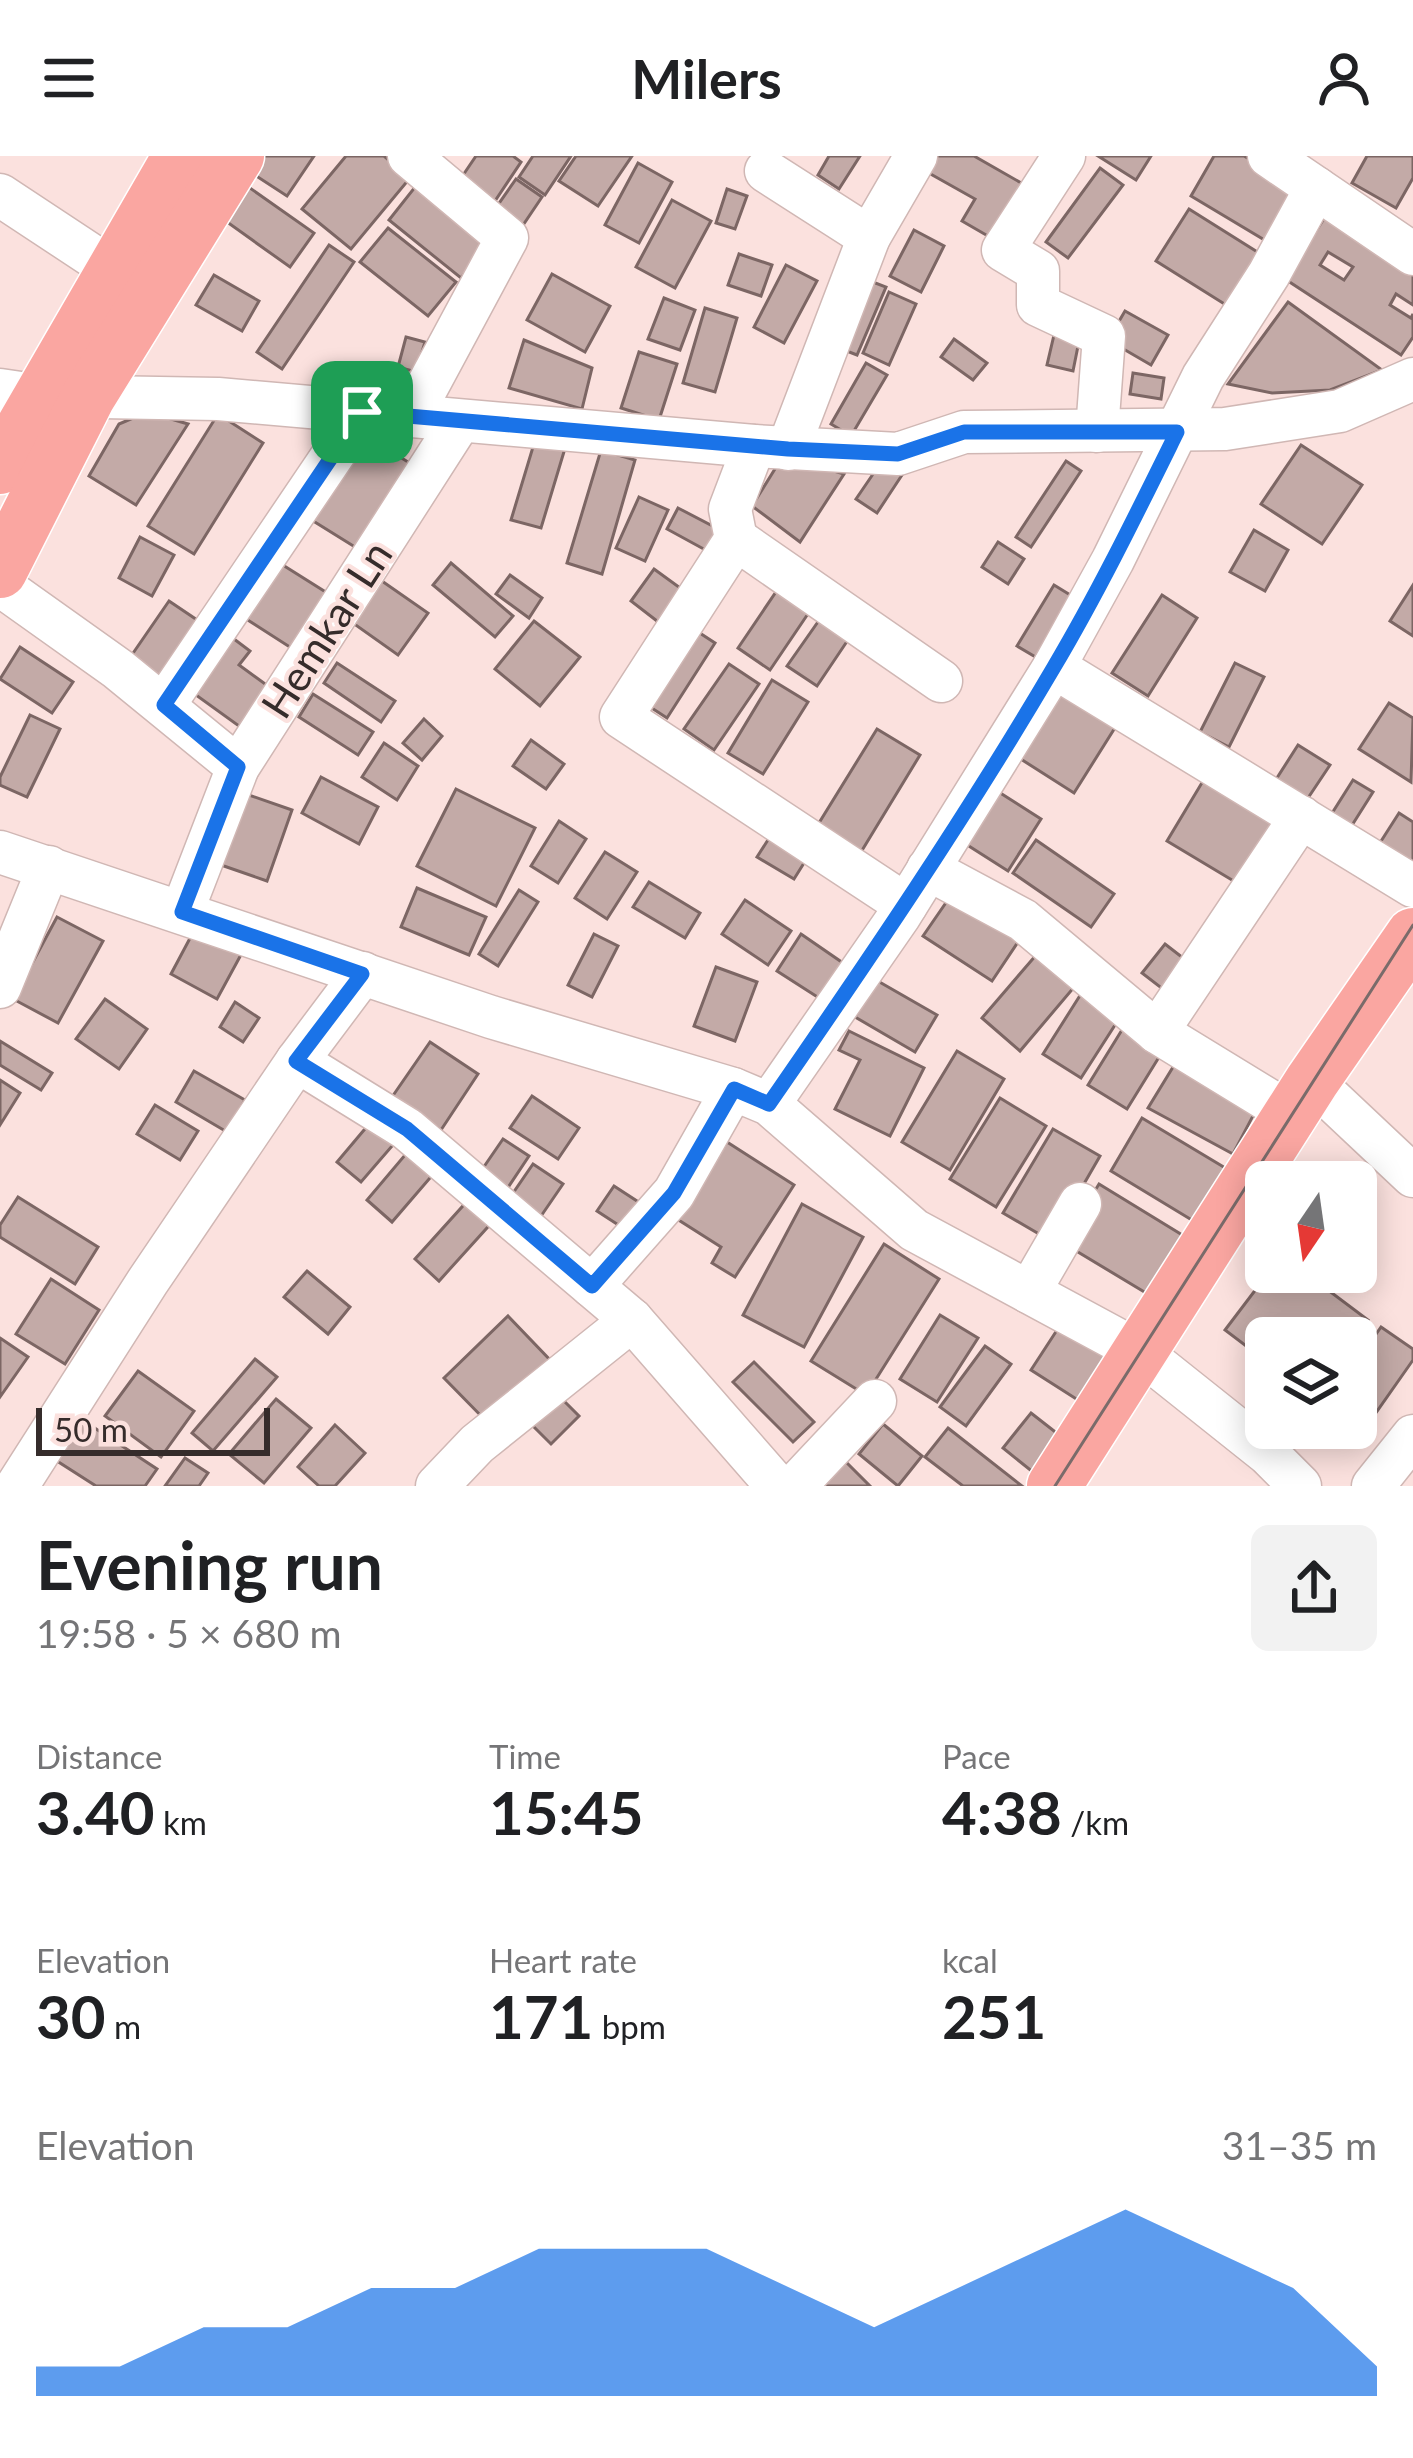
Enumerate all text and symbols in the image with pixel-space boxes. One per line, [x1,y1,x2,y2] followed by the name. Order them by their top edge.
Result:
[36,45,102,111] icon: menu
[1311,45,1377,111] icon: person
[631,46,782,111] text: Milers
[311,361,413,463] pin
[329,379,395,445] icon: arrive
[250,531,402,727] street label: Hemkar Ln
[1245,1161,1377,1293] north arrow
[1245,1161,1377,1449] map controls
[1245,1317,1377,1449] button: layers
[36,1402,270,1455] scale bar
[54,1409,128,1449] text: 50 m
[36,1525,383,1604] text: Evening run
[1251,1525,1377,1651] button: share
[36,1610,341,1656] text: 19:58 · 5 × 680 m
[36,1736,163,1776] text: Distance
[489,1736,561,1776] text: Time
[942,1736,1011,1776] text: Pace
[36,1776,155,1848] text: 3.40
[489,1776,644,1848] text: 15:45
[942,1776,1062,1848] text: 4:38
[155,1802,207,1842] text: km
[1062,1802,1129,1842] text: /km
[36,1940,170,1980] text: Elevation
[489,1940,637,1980] text: Heart rate
[942,1940,998,1980] text: kcal
[36,1980,106,2052] text: 30
[489,1980,593,2052] text: 171
[942,1980,1046,2052] text: 251
[106,2006,141,2046] text: m
[593,2006,666,2046] text: bpm
[36,2122,194,2168] text: Elevation
[1222,2122,1377,2168] text: 31–35 m

